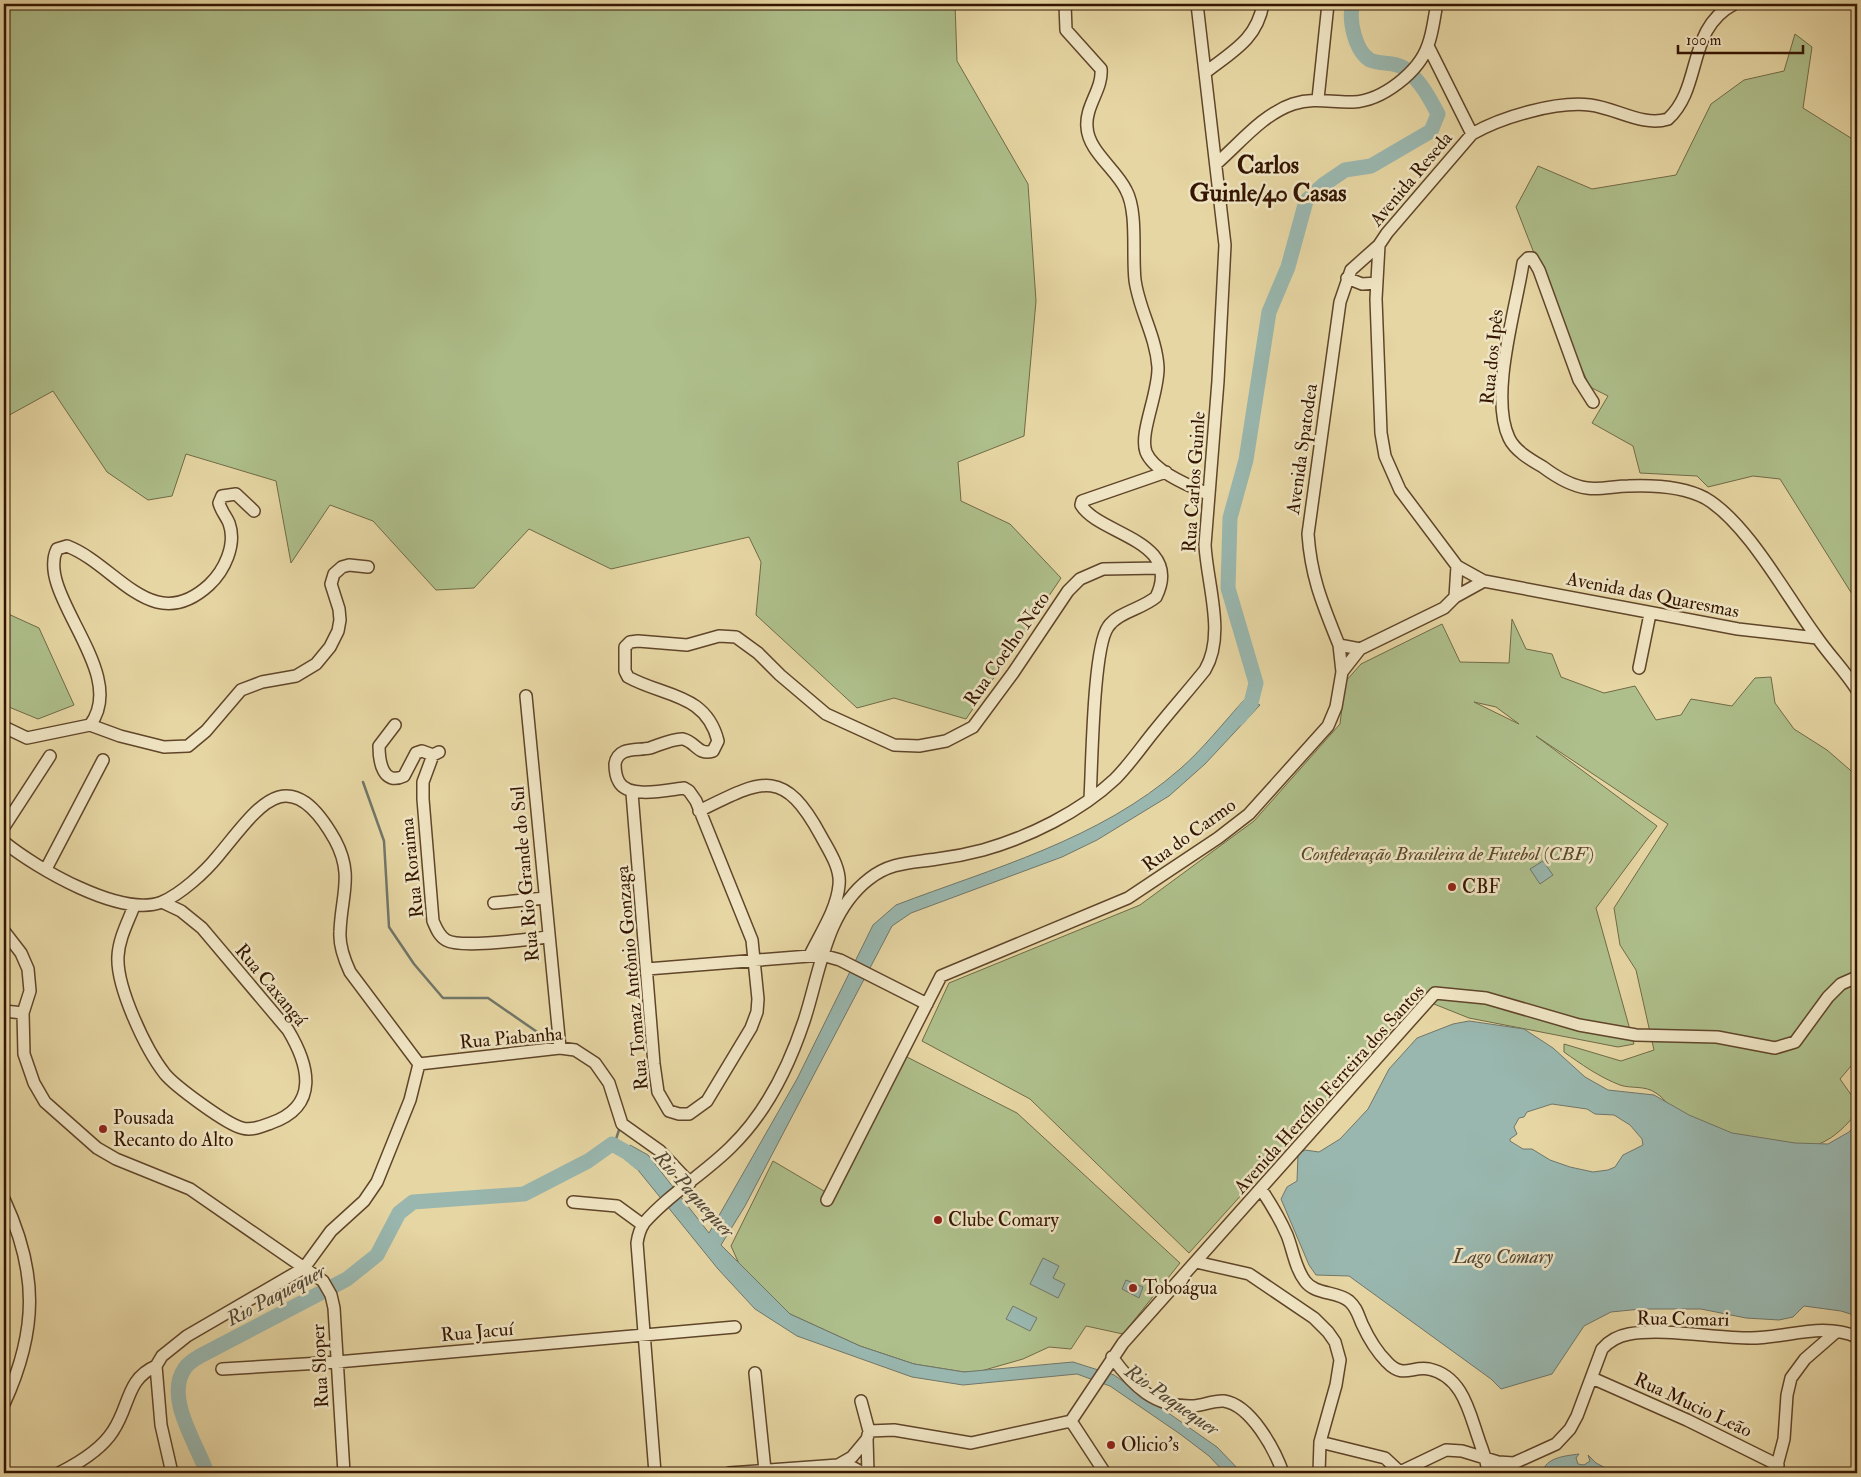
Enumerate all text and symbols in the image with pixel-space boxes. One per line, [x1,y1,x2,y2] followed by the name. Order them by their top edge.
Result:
[1678,22,1804,54] scale bar
[1686,31,1722,50] text: 100 m
[1364,127,1458,232] street label: Avenida Reseda
[1189,150,1347,209] district label: Carlos Guinle/40 Casas
[1475,308,1510,406] street label: Rua dos Ipês
[1281,382,1324,517] street label: Avenida Spatodea
[1177,411,1211,553] street label: Rua Carlos Guinle
[1564,566,1741,624] street label: Avenida das Quaresmas
[959,587,1055,711] street label: Rua Coelho Neto
[505,785,545,963] street label: Rua Rio Grande do Sul
[1137,793,1241,877] street label: Rua do Carmo
[395,817,429,919] street label: Rua Roraima
[1300,842,1594,866] park label: Confederação Brasileira de Futebol (CBF)
[610,864,654,1091] street label: Rua Tomaz Antônio Gonzaga
[1462,875,1500,899] place label: CBF
[1446,881,1458,893] marker: CBF
[230,939,312,1031] street label: Rua Caxangá
[1228,979,1429,1199] street label: Avenida Hercílio Ferreira dos Santos
[458,1022,564,1054] street label: Rua Piabanha
[113,1106,233,1152] place label: Pousada Recanto do Alto
[97,1123,109,1135] marker: Pousada Recanto do Alto
[648,1144,741,1244] water label: Rio Paquequer
[948,1208,1059,1232] place label: Clube Comary
[932,1214,944,1226] marker: Clube Comary
[1452,1244,1553,1269] water label: Lago Comary
[221,1258,331,1332] water label: Rio Paquequer
[1143,1276,1217,1300] place label: Toboágua
[1127,1282,1139,1294] marker: Toboágua
[1636,1306,1730,1332] street label: Rua Comari
[440,1317,516,1347] street label: Rua Jacuí
[306,1323,335,1409] street label: Rua Sloper
[1119,1358,1225,1442] water label: Rio Paquequer
[1630,1367,1756,1443] street label: Rua Mucio Leão
[1121,1433,1179,1457] place label: Olicio's
[1105,1439,1117,1451] marker: Olicio's

